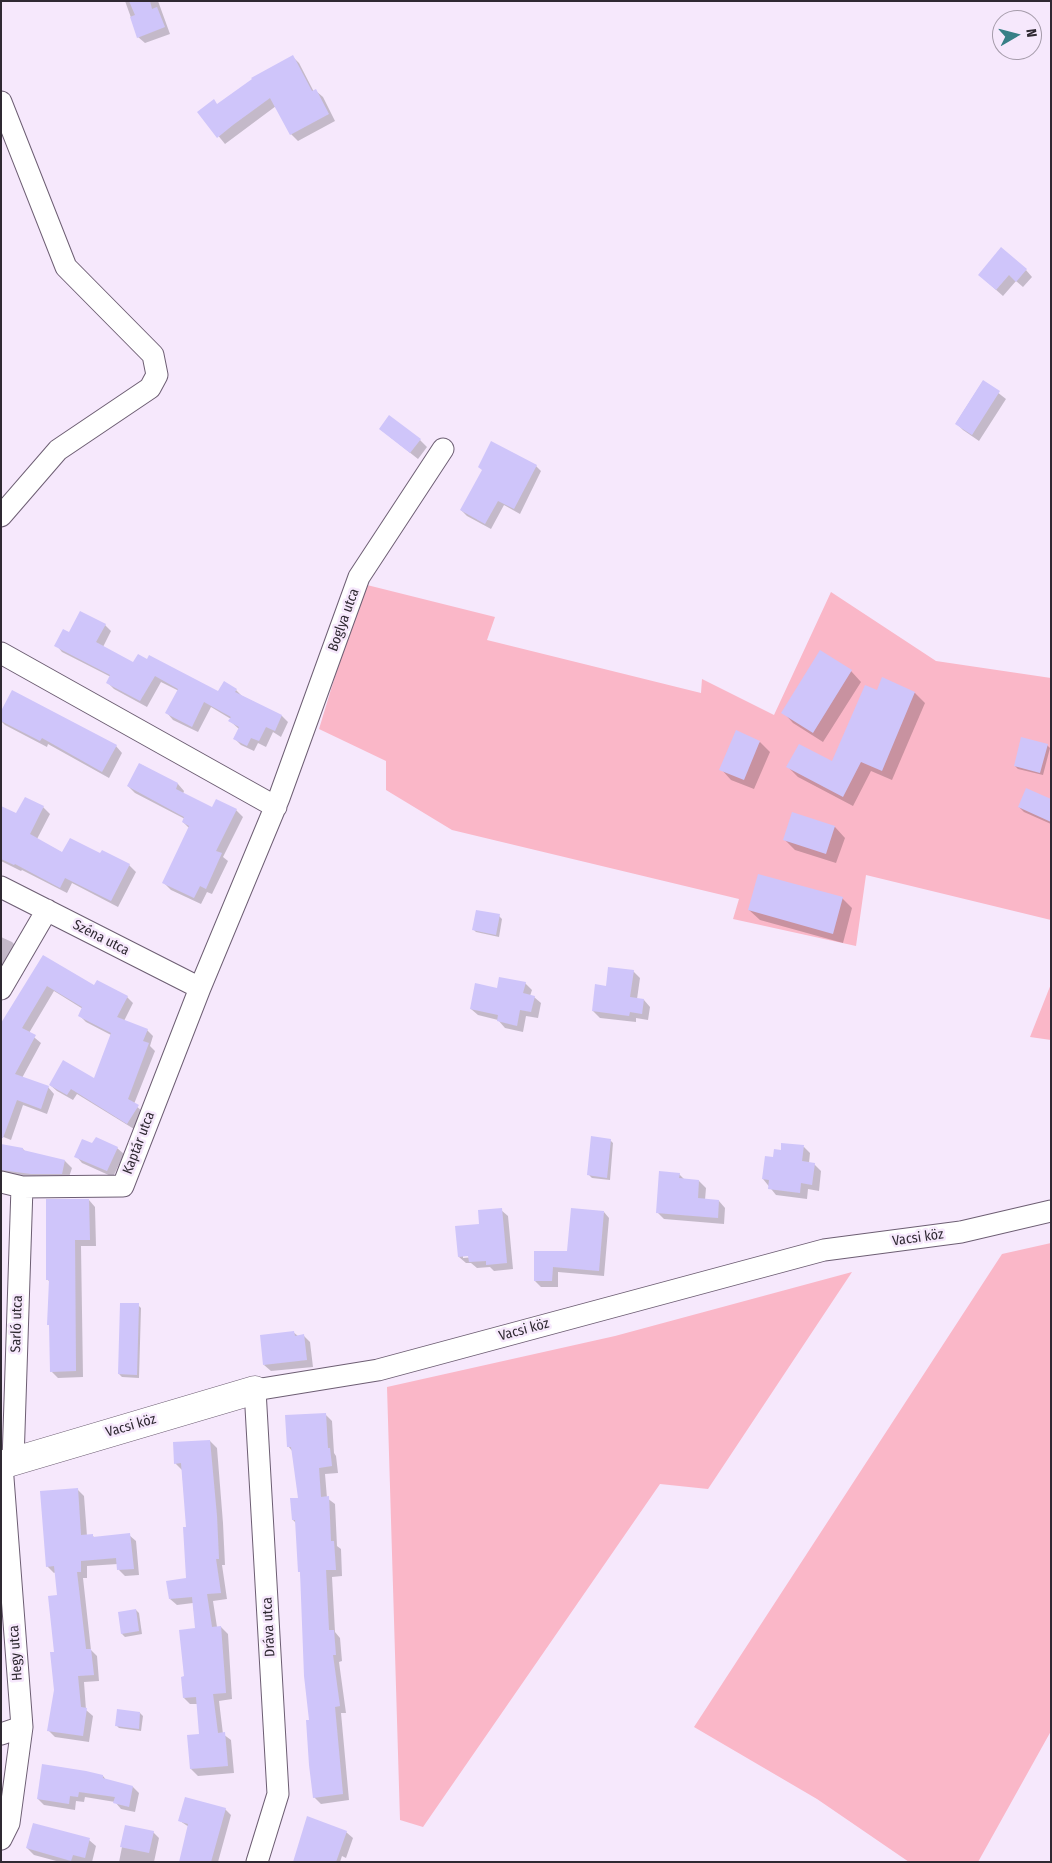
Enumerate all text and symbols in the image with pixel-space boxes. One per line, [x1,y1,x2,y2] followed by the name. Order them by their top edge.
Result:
[992,10,1042,60] north arrow
[1022,28,1040,38] text: N
[325,586,363,654] street label: Boglya utca
[70,917,132,959] street label: Széna utca
[119,1109,159,1177] street label: Kaptár utca
[891,1226,945,1250] street label: Vacsi köz
[8,1295,26,1353] street label: Sarló utca
[497,1315,551,1345] street label: Vacsi köz
[104,1411,158,1441] street label: Vacsi köz
[259,1597,279,1657] street label: Dráva utca
[6,1625,26,1681] street label: Hegy utca

